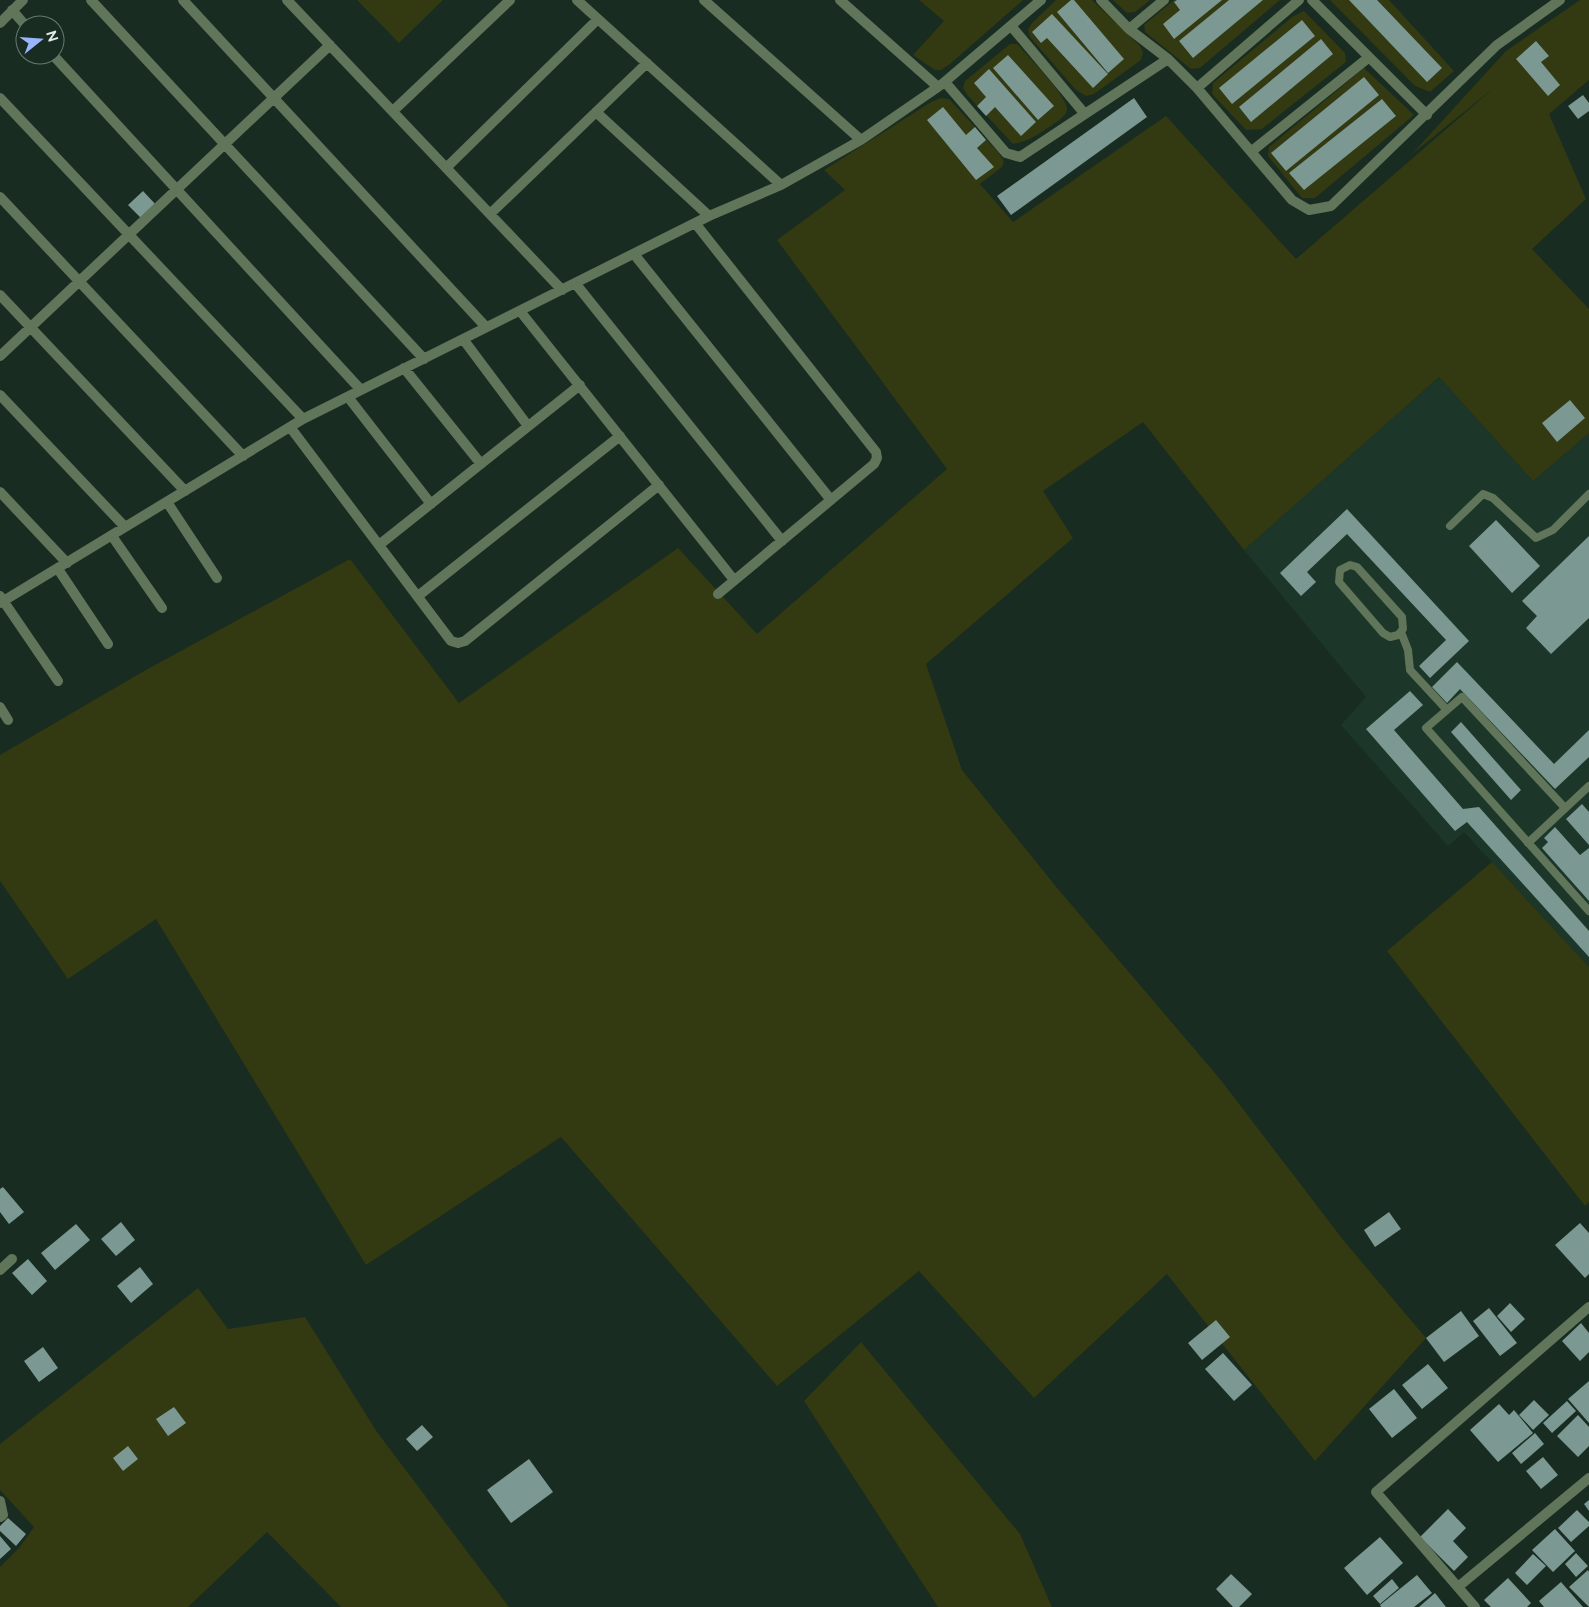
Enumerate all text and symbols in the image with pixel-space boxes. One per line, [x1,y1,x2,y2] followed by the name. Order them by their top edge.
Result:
[15,15,65,65] north arrow
[43,29,62,44] text: N

